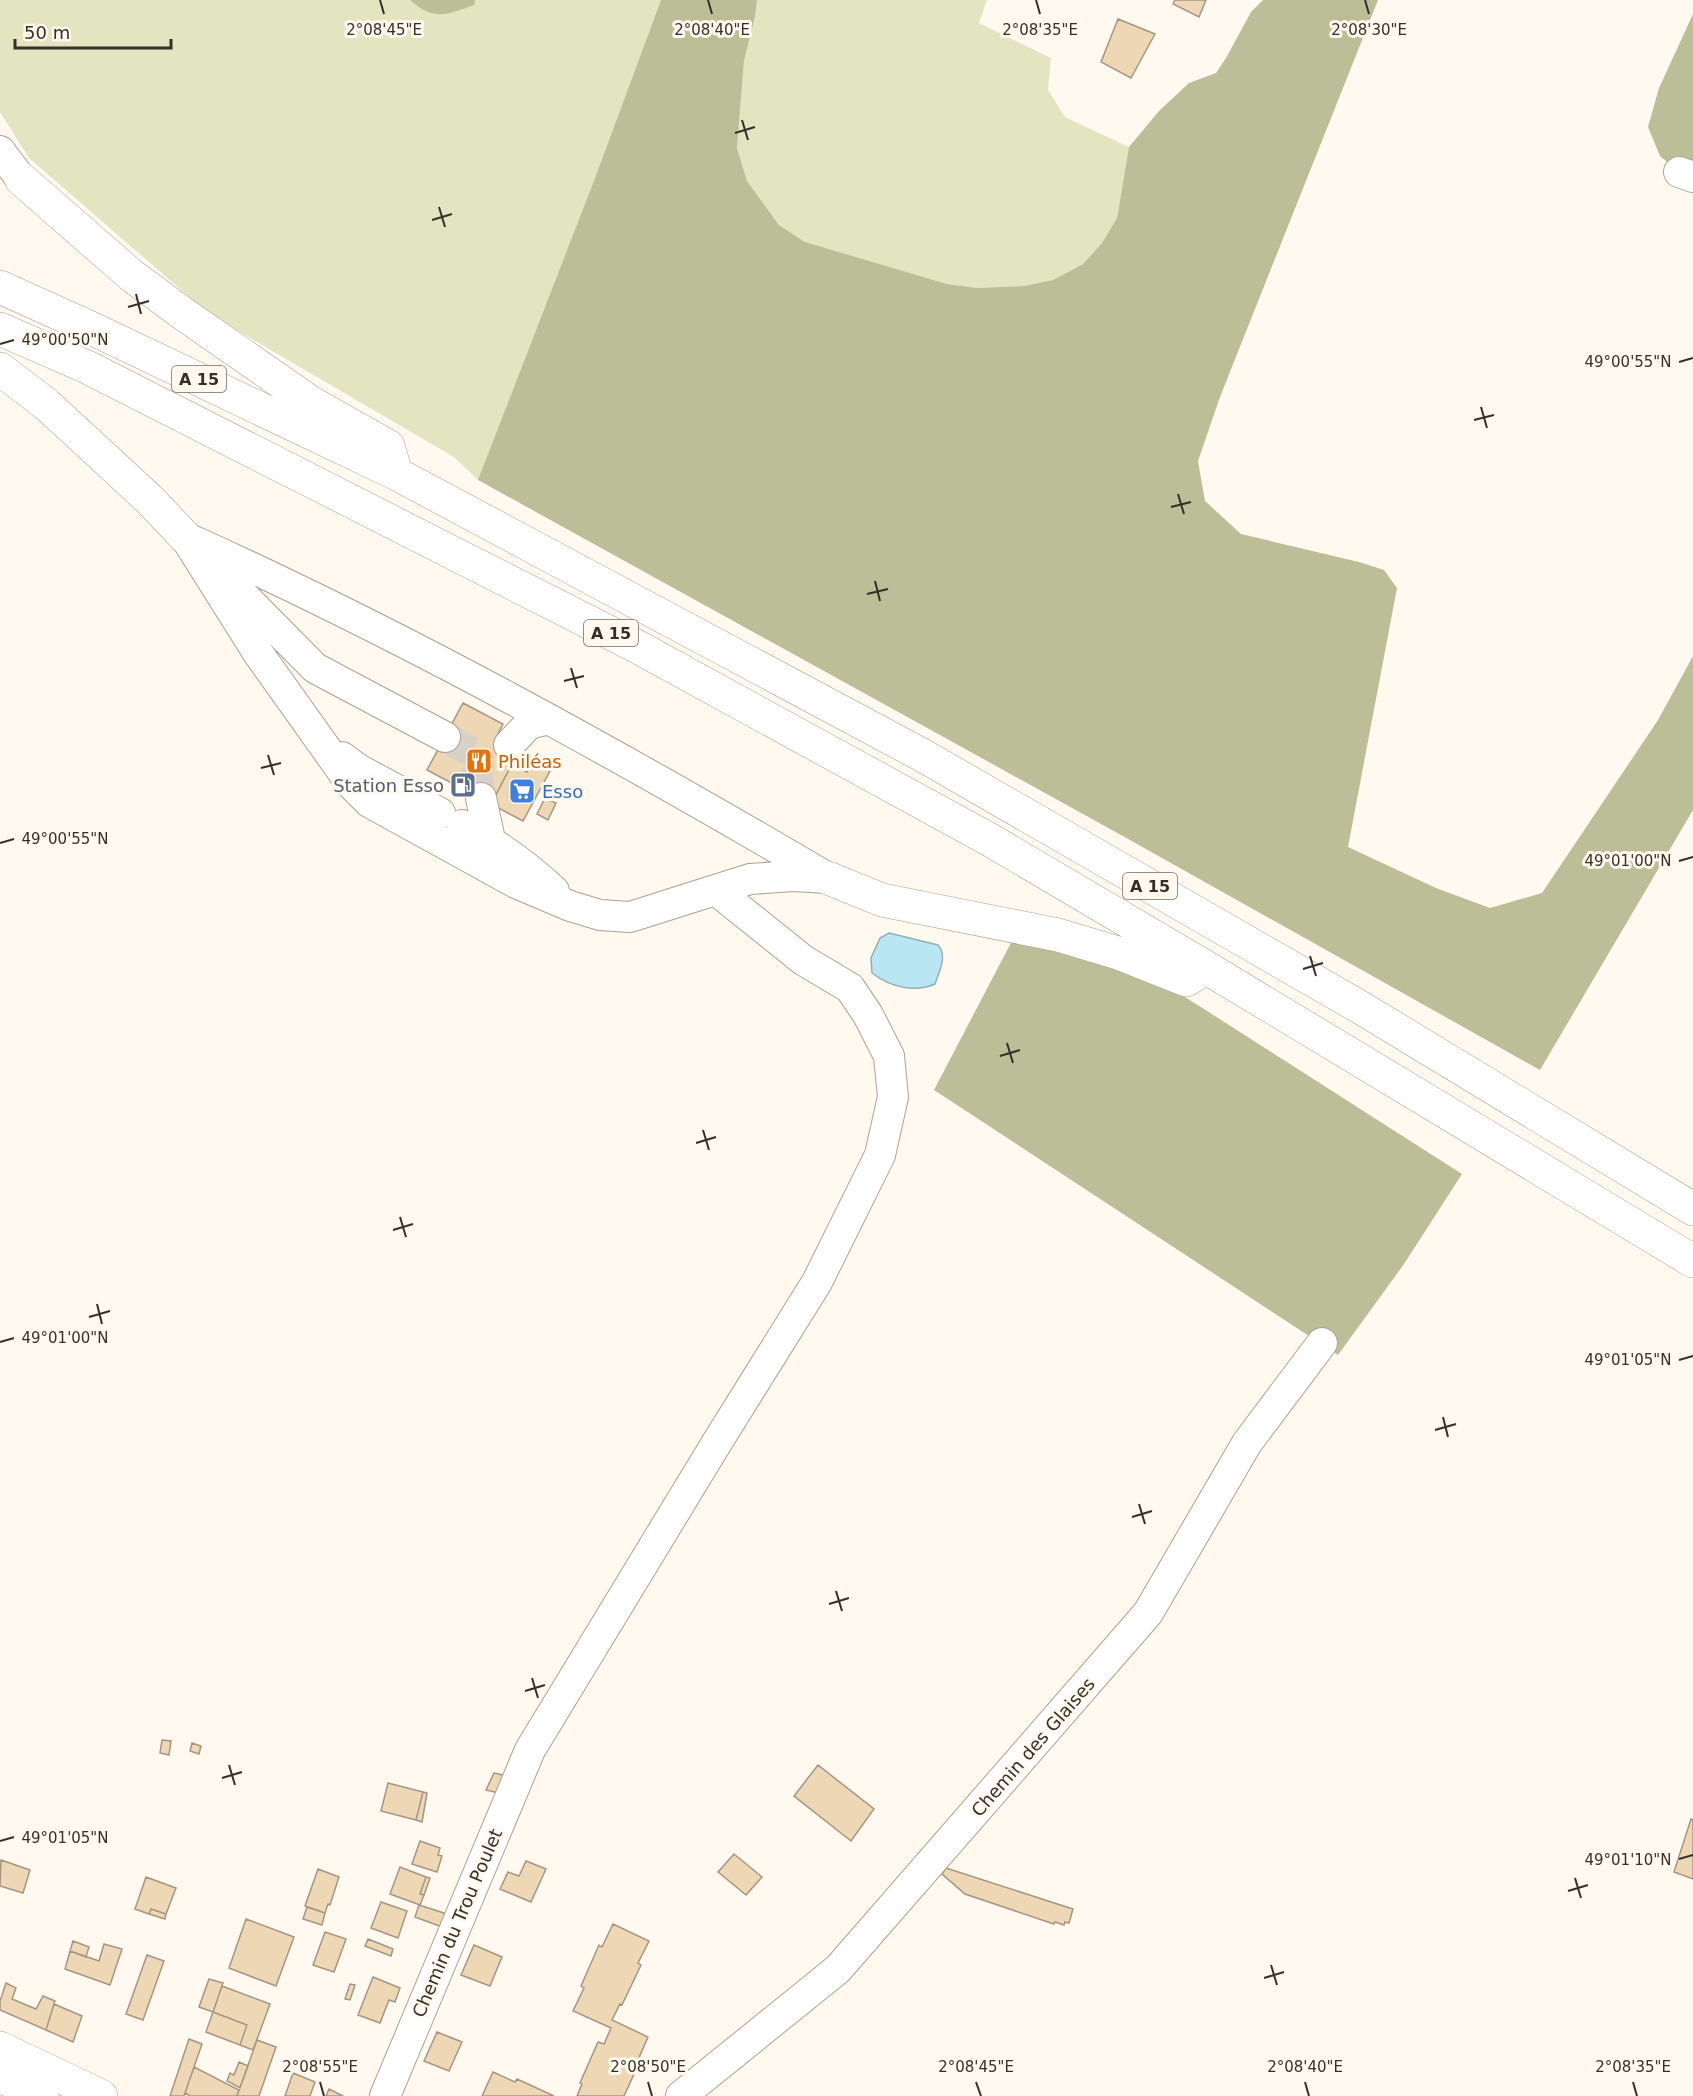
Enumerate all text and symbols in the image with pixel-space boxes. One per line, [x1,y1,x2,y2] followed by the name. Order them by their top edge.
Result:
[15,12,171,50] scale bar
[346,21,422,39] text: 2°08'45"E
[674,21,750,39] text: 2°08'40"E
[1002,21,1078,39] text: 2°08'35"E
[1331,21,1407,39] text: 2°08'30"E
[24,22,70,43] text: 50 m
[21,331,109,349] text: 49°00'50"N
[1584,353,1672,371] text: 49°00'55"N
[172,366,226,392] road number: A 15
[584,620,638,646] road number: A 15
[464,746,494,776] restaurant icon: Philéas
[498,751,562,772] place label: Philéas
[448,770,478,800] fuel station icon: Station Esso
[333,775,444,796] place label: Station Esso
[507,776,537,806] supermarket icon: Esso
[542,781,583,802] place label: Esso
[21,830,109,848] text: 49°00'55"N
[1584,852,1672,870] text: 49°01'00"N
[1123,873,1177,899] road number: A 15
[21,1329,109,1347] text: 49°01'00"N
[1584,1351,1672,1369] text: 49°01'05"N
[967,1673,1099,1821] street label: Chemin des Glaises
[408,1826,506,2020] street label: Chemin du Trou Poulet
[21,1829,109,1847] text: 49°01'05"N
[1584,1851,1672,1869] text: 49°01'10"N
[282,2058,358,2076] text: 2°08'55"E
[610,2058,686,2076] text: 2°08'50"E
[938,2058,1014,2076] text: 2°08'45"E
[1267,2058,1343,2076] text: 2°08'40"E
[1595,2058,1671,2076] text: 2°08'35"E

